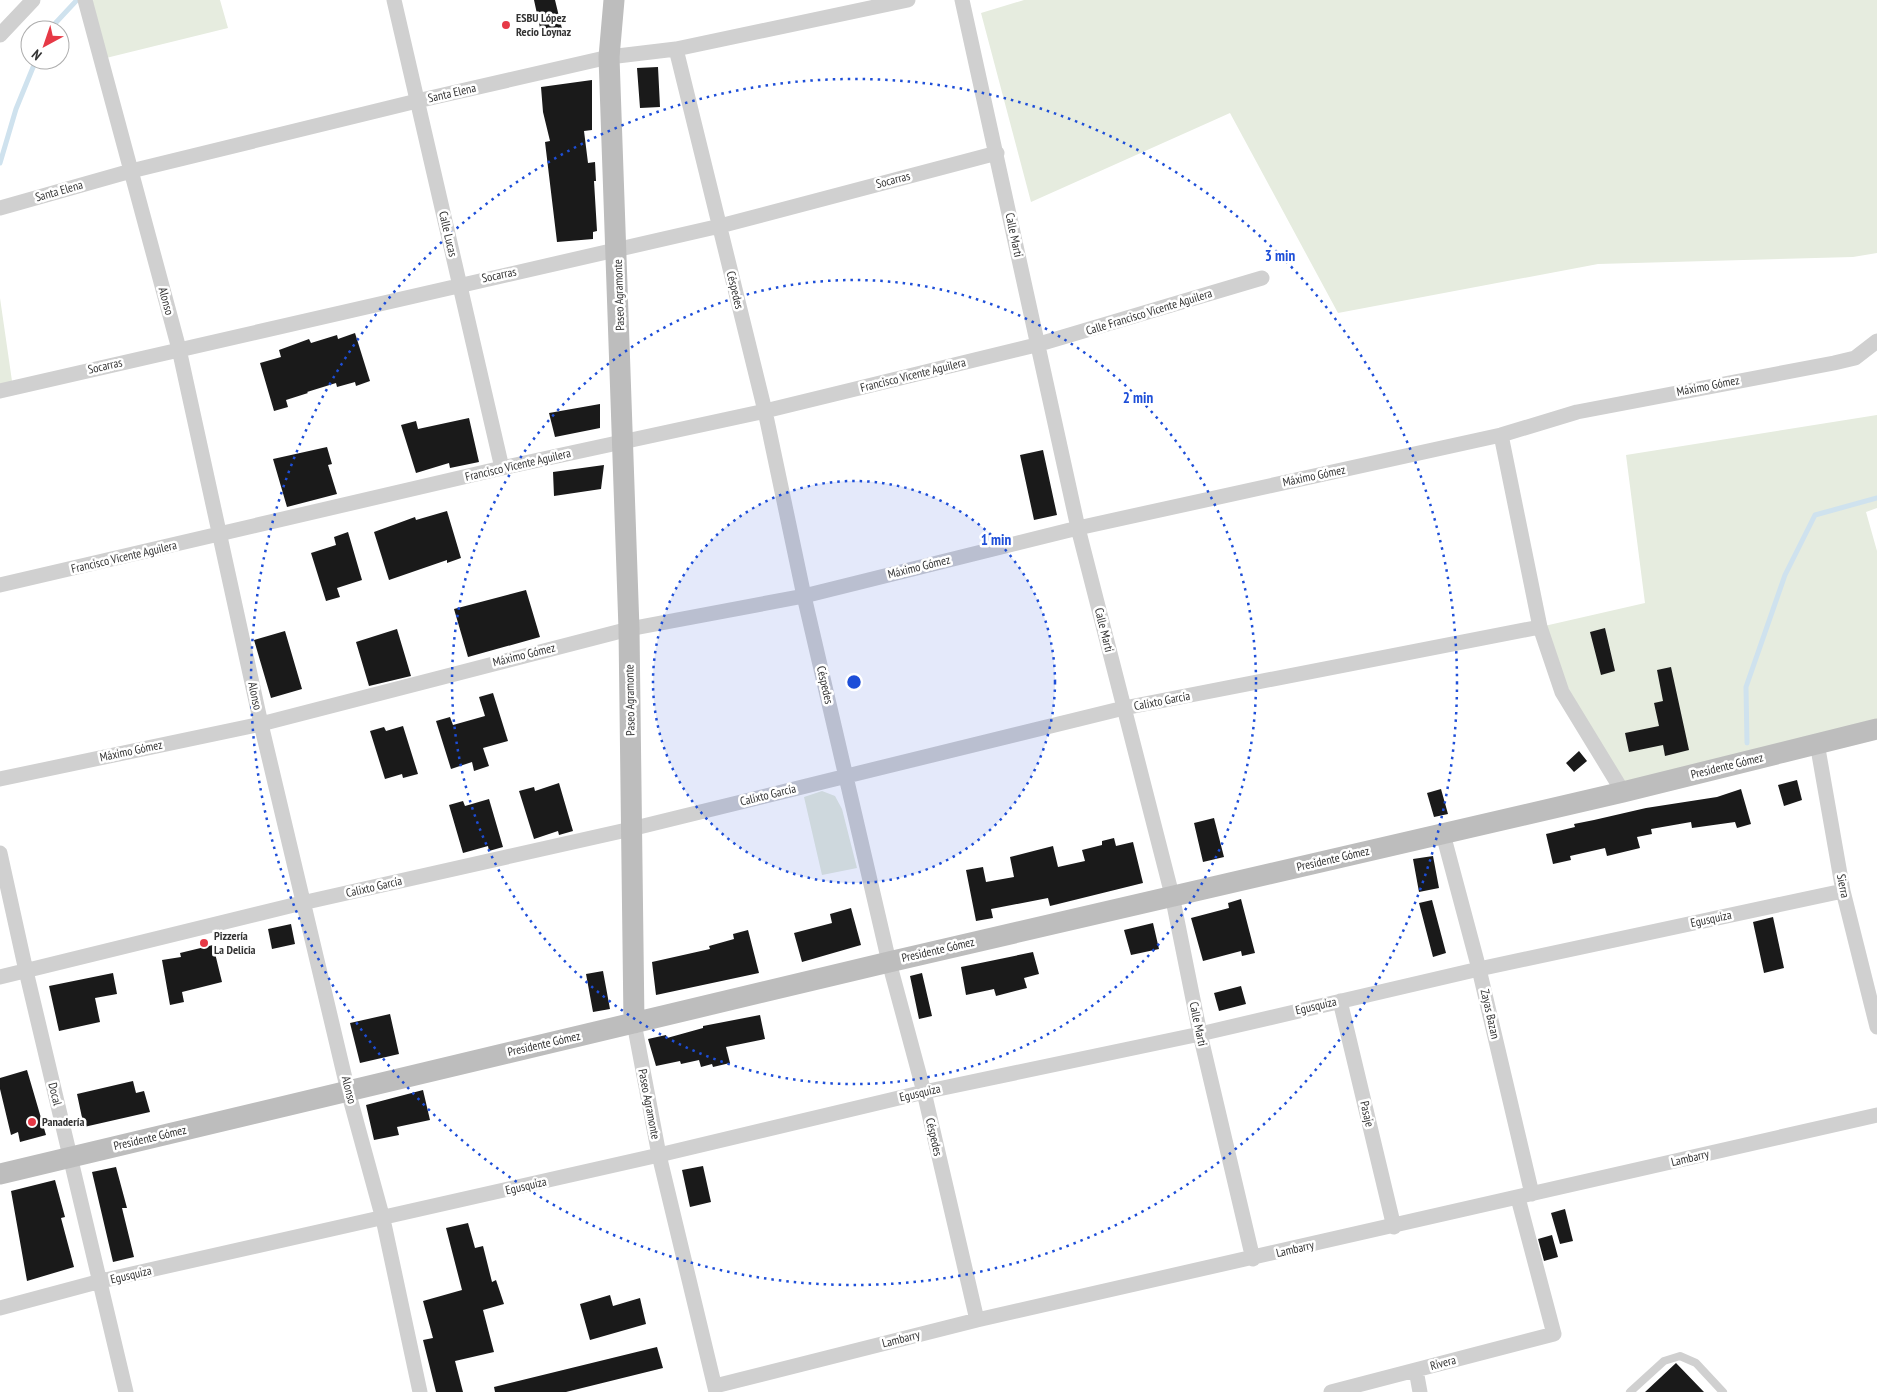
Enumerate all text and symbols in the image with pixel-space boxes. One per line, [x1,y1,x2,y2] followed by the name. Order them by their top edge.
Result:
[516,10,572,39] place label: ESBU López Recio Loynaz
[500,19,512,31] marker: ESBU López Recio Loynaz
[20,20,70,70] north arrow
[28,46,45,64] text: N
[426,80,478,105] street label: Santa Elena
[874,168,912,191] street label: Socarras
[33,177,85,204] street label: Santa Elena
[436,210,461,258] street label: Calle Lucas
[1002,211,1027,259] street label: Calle Marti
[1265,246,1295,265] text: 3 min
[610,259,627,331] street label: Paseo Agramonte
[480,264,517,285] street label: Socarras
[724,269,747,310] street label: Céspedes
[156,285,177,316] street label: Alonso
[1084,285,1214,338] street label: Calle Francisco Vicente Aguilera
[86,354,124,377] street label: Socarras
[859,354,967,395] street label: Francisco Vicente Aguilera
[1675,372,1741,399] street label: Máximo Gómez
[1123,388,1153,407] text: 2 min
[464,445,572,484] street label: Francisco Vicente Aguilera
[1281,462,1347,489] street label: Máximo Gómez
[981,530,1011,549] text: 1 min
[70,537,178,576] street label: Francisco Vicente Aguilera
[886,552,952,581] street label: Máximo Gómez
[1092,606,1117,654] street label: Calle Marti
[491,640,557,669] street label: Máximo Gómez
[621,664,638,736] street label: Paseo Agramonte
[814,664,837,705] street label: Céspedes
[845,673,863,691] centre of rings
[245,681,266,711] street label: Alonso
[1132,688,1192,713] street label: Calixto García
[98,737,164,764] street label: Máximo Gómez
[1689,749,1765,782] street label: Presidente Gómez
[738,780,798,809] street label: Calixto García
[1295,843,1371,874] street label: Presidente Gómez
[344,873,404,900] street label: Calixto García
[1834,873,1853,899] street label: Sierra
[1689,907,1733,930] street label: Egusquiza
[214,928,256,957] place label: Pizzería La Delicia
[900,934,976,965] street label: Presidente Gómez
[198,937,210,949] marker: Pizzería La Delicia
[1477,988,1503,1040] street label: Zayas Bazan
[1294,993,1338,1018] street label: Egusquiza
[1186,1000,1211,1048] street label: Calle Marti
[506,1028,582,1059] street label: Presidente Gómez
[635,1067,664,1140] street label: Paseo Agramonte
[339,1074,360,1105] street label: Alonso
[898,1080,942,1105] street label: Egusquiza
[45,1081,66,1107] street label: Docal
[1357,1099,1378,1128] street label: Pasaje
[42,1114,84,1129] place label: Panadería
[26,1116,38,1128] marker: Panadería
[923,1116,946,1157] street label: Céspedes
[112,1122,188,1153] street label: Presidente Gómez
[1669,1146,1711,1169] street label: Lambarry
[504,1173,548,1198] street label: Egusquiza
[1274,1237,1316,1260] street label: Lambarry
[109,1262,153,1287] street label: Egusquiza
[880,1326,922,1350] street label: Lambarry
[1428,1352,1458,1373] street label: Rivera

